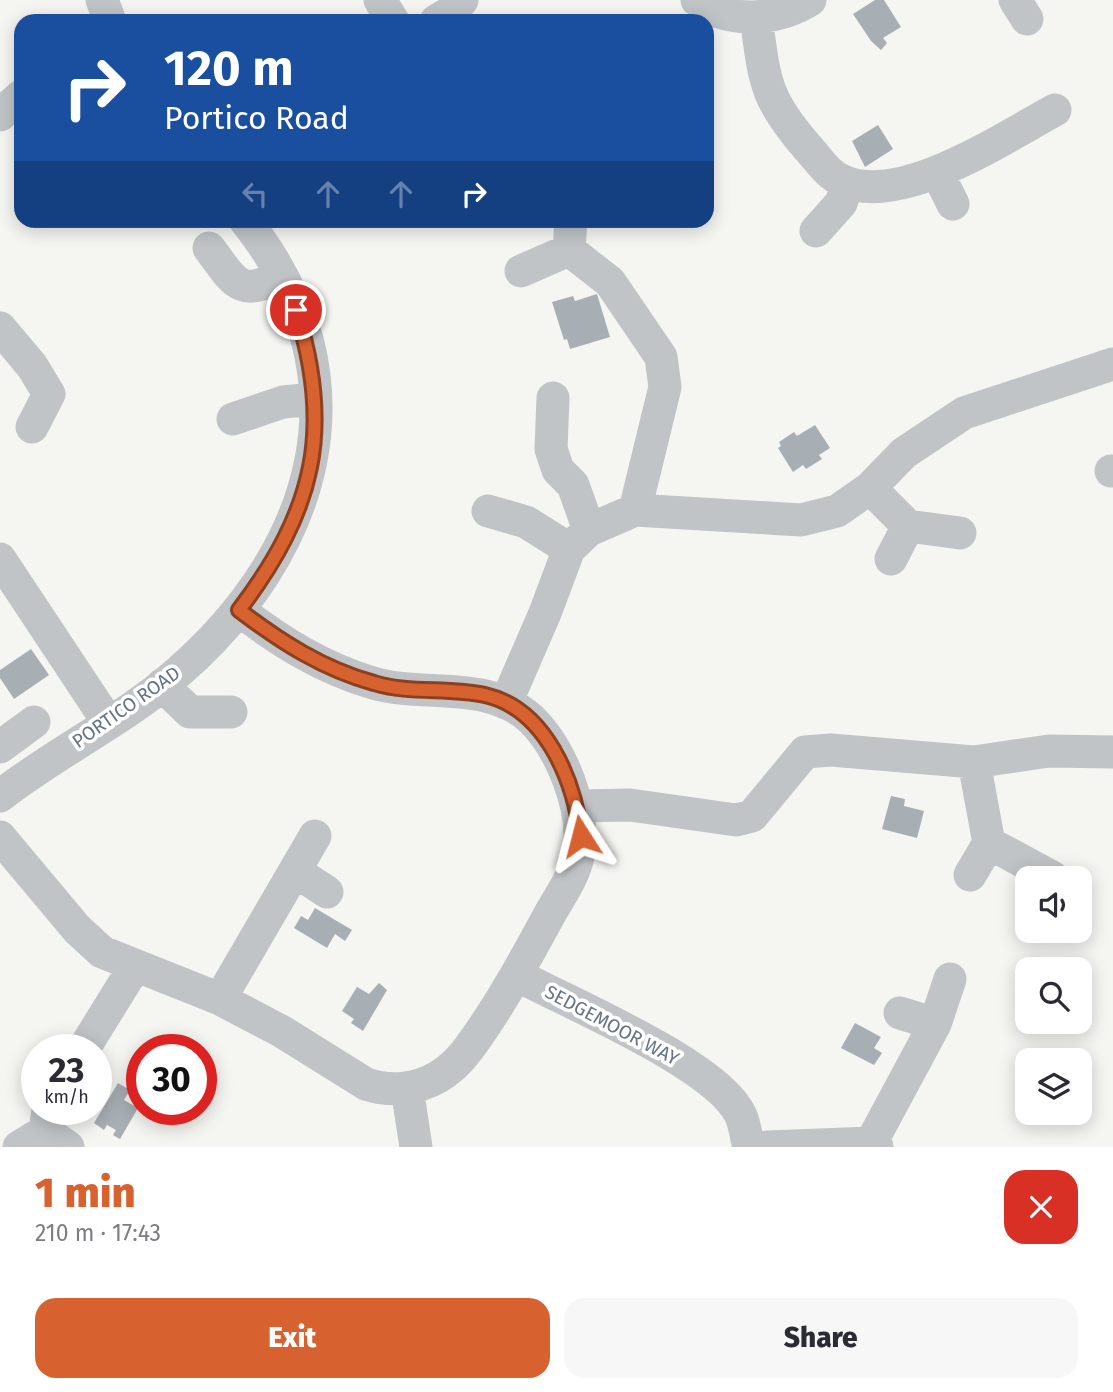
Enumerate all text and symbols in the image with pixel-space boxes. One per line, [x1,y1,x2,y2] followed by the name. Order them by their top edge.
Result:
[164,39,294,98] text: 120 m
[49,42,140,133] icon: right
[164,99,349,137] text: Portico Road
[236,175,274,213] icon: left
[309,175,347,213] icon: ahead
[382,175,420,213] icon: ahead
[455,175,493,213] icon: right
[266,280,326,340] pin
[277,291,315,329] icon: arrive
[68,661,184,753] street label: PORTICO ROAD
[544,799,618,873] position arrow
[1015,866,1092,1125] map controls
[1015,866,1092,943] button: sound
[1015,957,1092,1034] button: search
[541,980,683,1070] street label: SEDGEMOOR WAY
[126,1034,217,1125] speed limit sign: 30
[1015,1048,1092,1125] button: layers
[48,1049,85,1091] text: 23
[44,1086,89,1108] text: km/h
[35,1168,136,1218] text: 1 min
[1004,1170,1078,1244] button: close
[35,1219,161,1247] text: 210 m · 17:43
[35,1298,550,1378] button: Exit
[564,1298,1078,1378] button: Share

